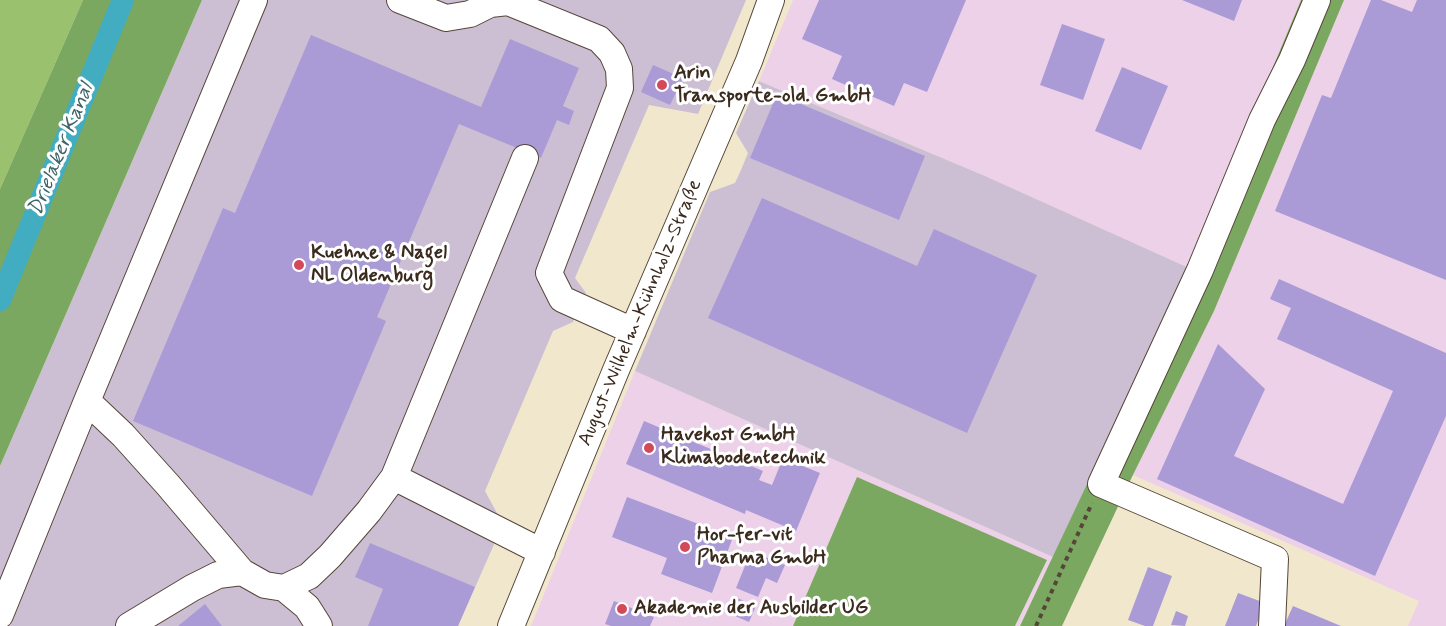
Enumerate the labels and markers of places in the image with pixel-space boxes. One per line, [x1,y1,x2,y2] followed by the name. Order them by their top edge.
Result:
[674,62,871,109] place label: Arin Transporte-old. GmbH
[655,78,669,92] marker: Arin Transporte-old. GmbH
[311,242,447,289] place label: Kuehne & Nagel NL Oldenburg
[292,258,306,272] marker: Kuehne & Nagel NL Oldenburg
[661,424,826,471] place label: Havekost GmbH Klimabodentechnik
[642,441,656,455] marker: Havekost GmbH Klimabodentechnik
[697,524,826,571] place label: Hor-fer-vit Pharma GmbH
[678,540,692,554] marker: Hor-fer-vit Pharma GmbH
[634,597,868,621] place label: Akademie der Ausbilder UG
[615,602,629,616] marker: Akademie der Ausbilder UG

